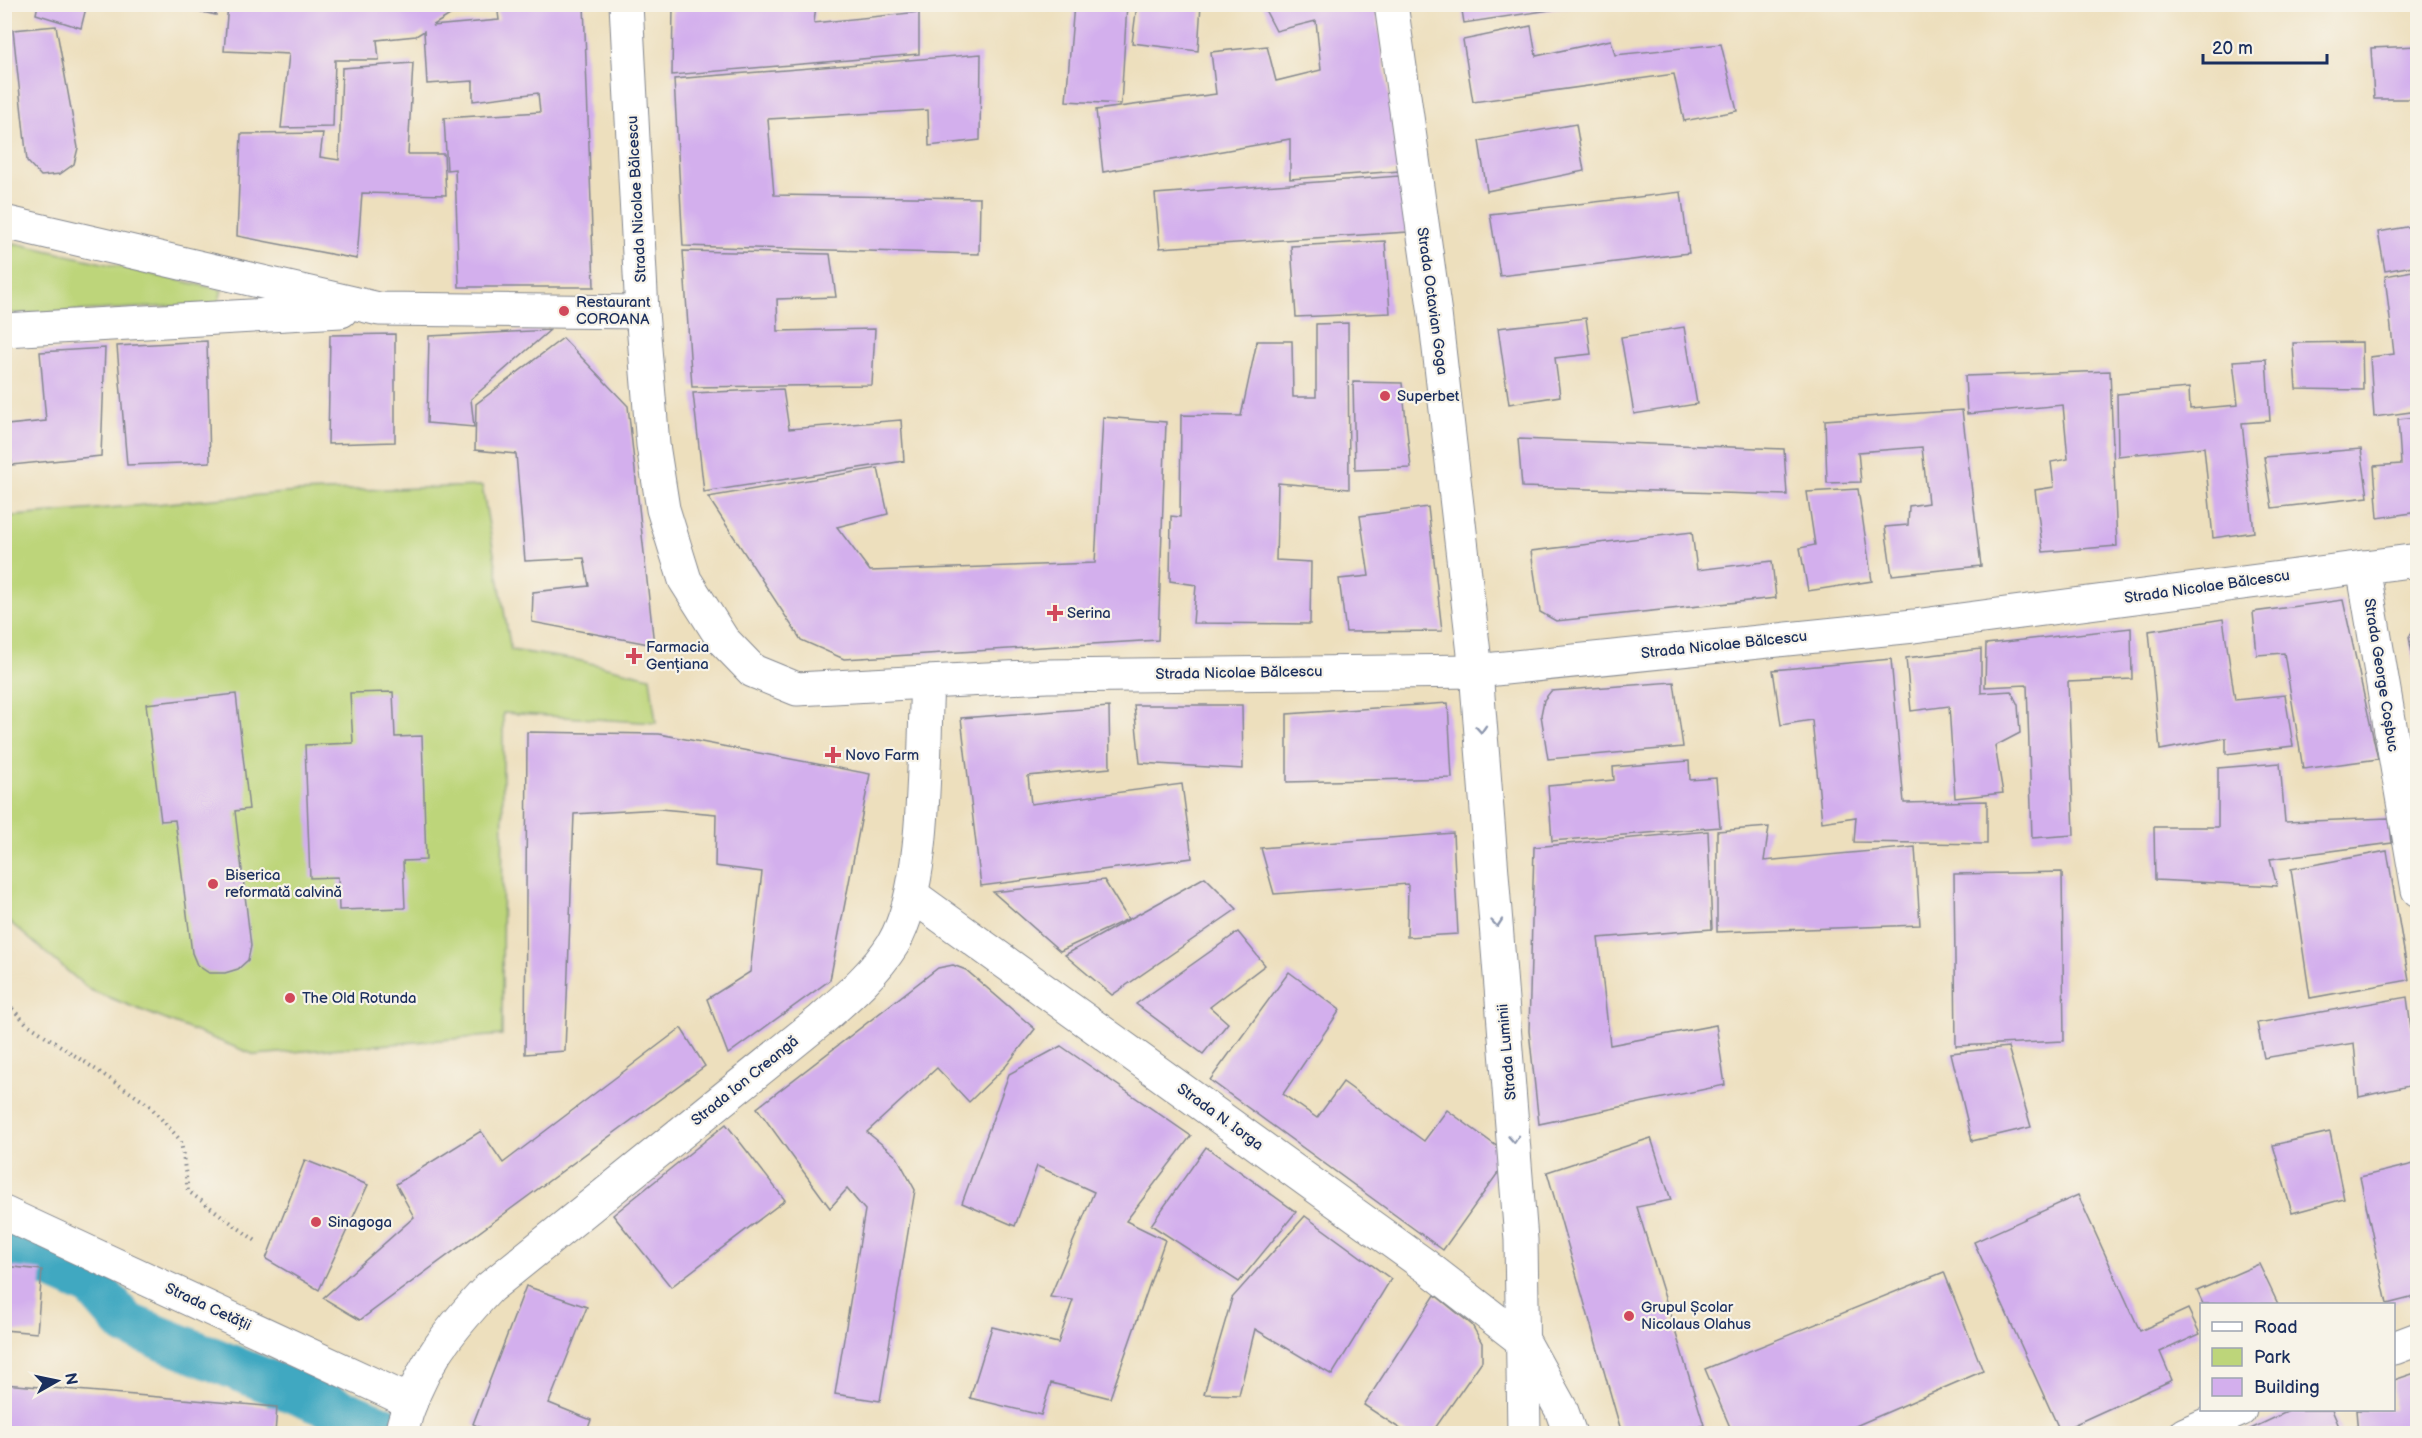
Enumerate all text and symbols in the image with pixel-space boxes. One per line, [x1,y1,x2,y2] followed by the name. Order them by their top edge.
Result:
[2203,27,2328,65] scale bar
[2212,38,2253,59] text: 20 m
[623,115,651,283] street label: Strada Nicolae Bălcescu
[1412,226,1452,376] street label: Strada Octavian Goga
[576,293,651,329] place label: Restaurant COROANA
[557,304,571,318] marker: Restaurant COROANA
[1397,387,1460,406] place label: Superbet
[1378,389,1392,403] marker: Superbet
[2123,566,2291,608] street label: Strada Nicolae Bălcescu
[2359,597,2403,753] street label: Strada George Coșbuc
[1067,604,1111,623] place label: Serina
[1048,606,1062,620] marker: Serina
[1640,627,1808,663] street label: Strada Nicolae Bălcescu
[646,638,709,674] place label: Farmacia Gențiana
[627,649,641,663] marker: Farmacia Gențiana
[1155,662,1323,684] street label: Strada Nicolae Bălcescu
[1474,724,1487,733] one-way arrow
[845,746,919,765] place label: Novo Farm
[826,748,840,762] marker: Novo Farm
[225,866,342,902] place label: Biserica reformată calvină
[206,877,220,891] marker: Biserica reformată calvină
[1490,919,1503,928] one-way arrow
[302,989,417,1008] place label: The Old Rotunda
[283,991,297,1005] marker: The Old Rotunda
[1493,1003,1521,1101] street label: Strada Luminii
[687,1032,803,1130] street label: Strada Ion Creangă
[1173,1079,1267,1155] street label: Strada N. Iorga
[1507,1134,1520,1143] one-way arrow
[328,1213,392,1232] place label: Sinagoga
[309,1215,323,1229] marker: Sinagoga
[162,1279,254,1335] street label: Strada Cetății
[1641,1298,1752,1334] place label: Grupul Școlar Nicolaus Olahus
[2200,1303,2395,1411] legend
[1622,1309,1636,1323] marker: Grupul Școlar Nicolaus Olahus
[2254,1317,2298,1338] text: Road
[2254,1347,2290,1368] text: Park
[27,1351,87,1411] north arrow
[60,1371,81,1386] text: N
[2254,1377,2320,1398] text: Building

